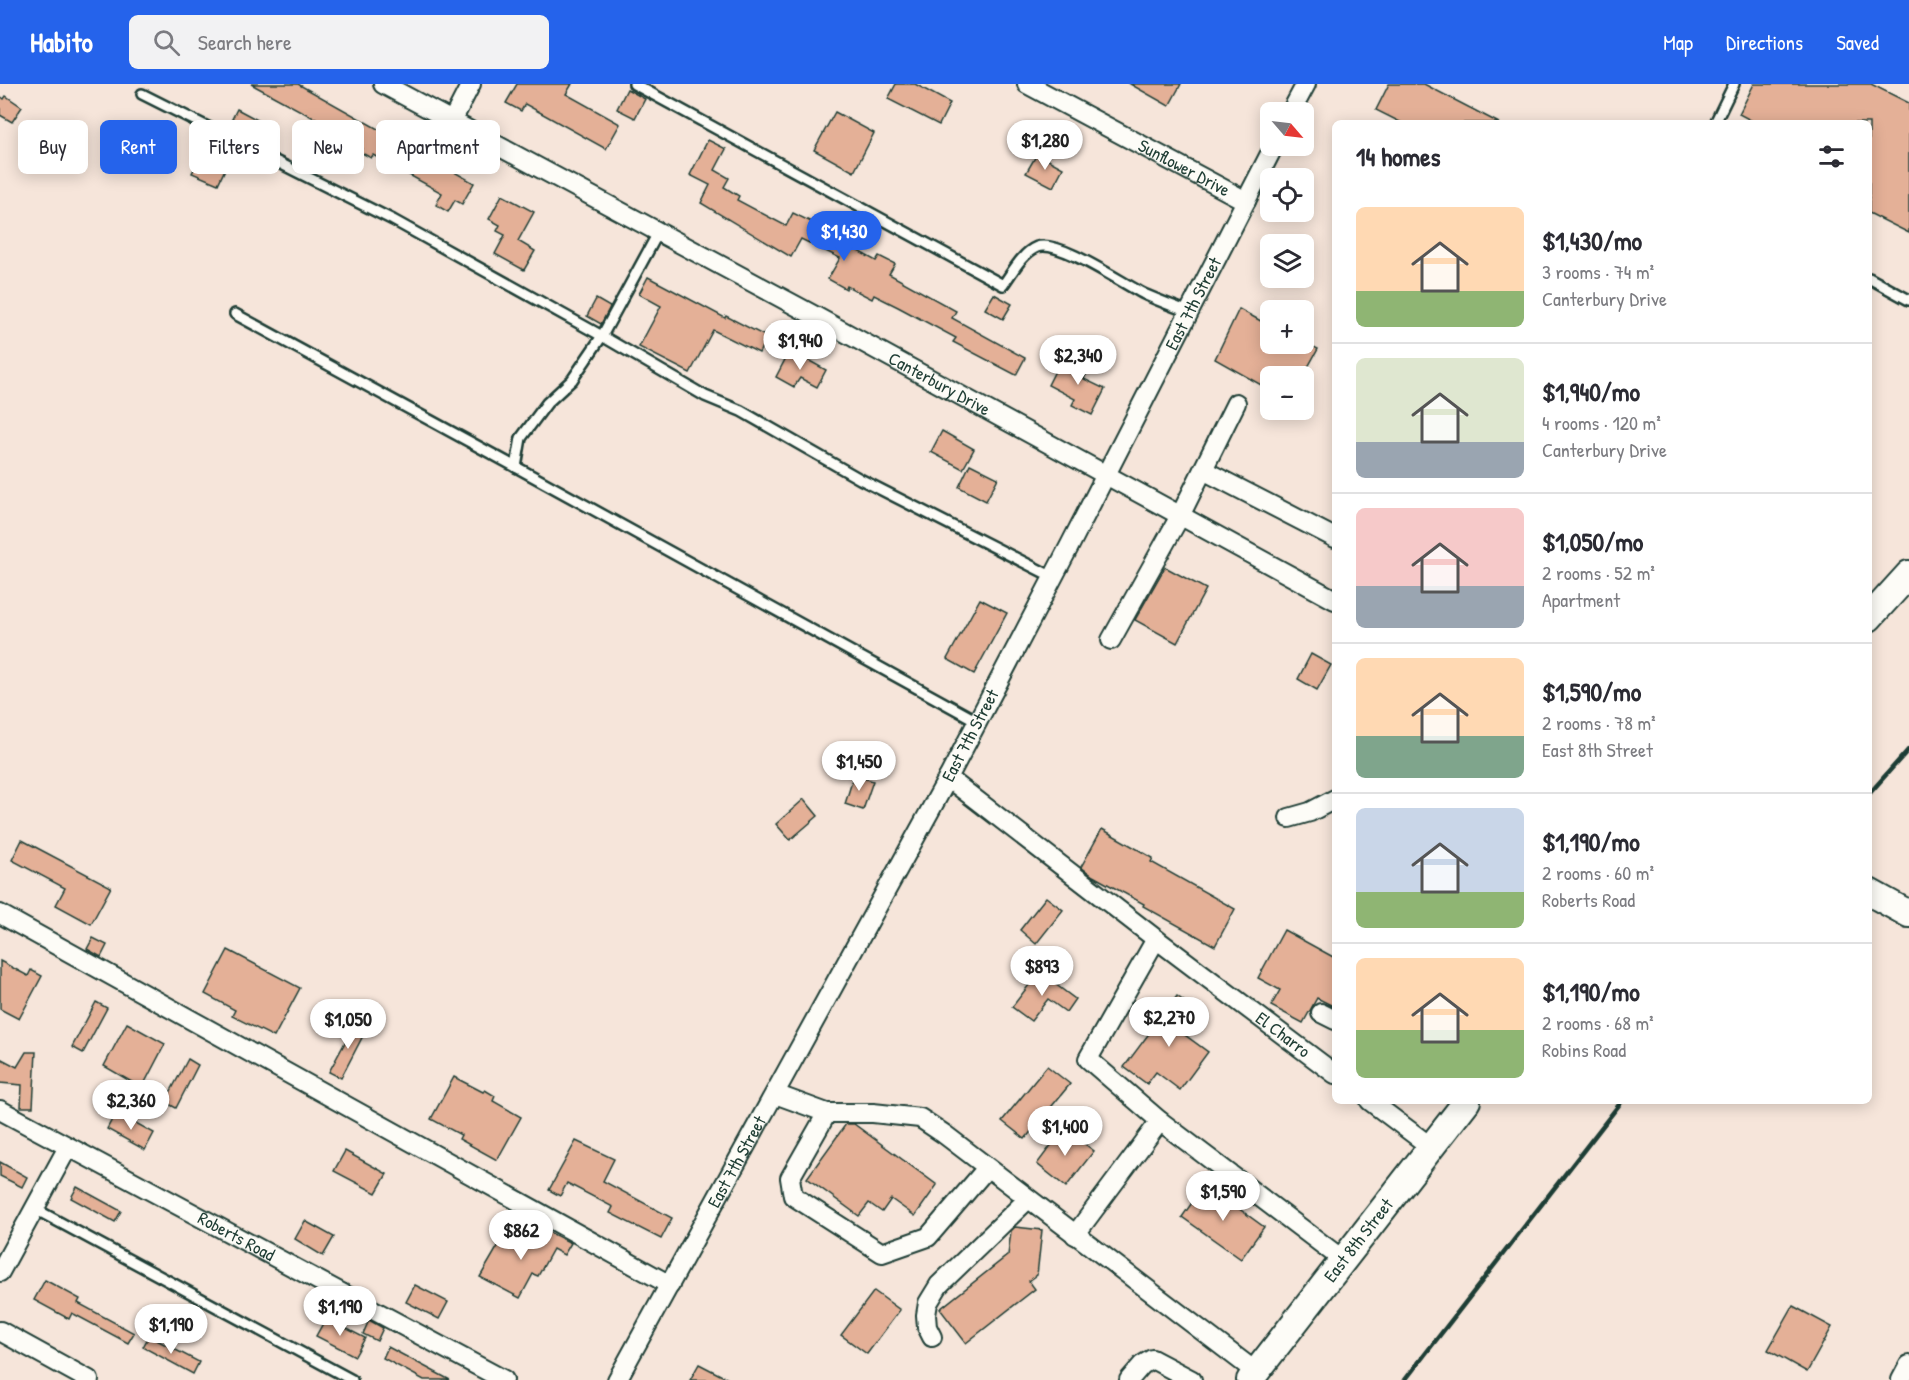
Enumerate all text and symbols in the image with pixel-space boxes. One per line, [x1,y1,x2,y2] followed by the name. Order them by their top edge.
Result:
[129,15,549,69] search box
[30,23,93,61] text: Habito
[150,26,183,59] icon: search
[198,27,292,57] text: Search here
[1663,28,1693,57] text: Map
[1726,28,1803,57] text: Directions
[1836,28,1879,57] text: Saved
[1260,102,1314,156] north arrow
[1260,102,1314,420] map controls
[18,120,88,174] chip: Buy
[100,120,177,174] chip: Rent
[189,120,280,174] chip: Filters
[292,120,364,174] chip: New
[376,120,500,174] chip: Apartment
[996,120,1094,171] pin: $1,280
[1021,126,1069,153] text: $1,280
[1134,133,1234,202] street label: Sunflower Drive
[1356,139,1441,174] text: 14 homes
[1815,140,1848,173] icon: filters
[1260,168,1314,222] button: locate
[795,211,893,262] pin: $1,430
[821,217,867,244] text: $1,430
[1542,223,1642,258] text: $1,430/mo
[1404,231,1476,303] icon: home
[1260,234,1314,288] button: layers
[1159,252,1227,354] street label: East 7th Street
[1542,258,1654,285] text: 3 rooms · 74 m²
[1542,285,1667,312] text: Canterbury Drive
[1260,300,1314,354] button: +
[751,320,849,371] pin: $1,940
[777,326,823,353] text: $1,940
[1029,335,1127,386] pin: $2,340
[1054,341,1102,368] text: $2,340
[884,345,995,421] street label: Canterbury Drive
[1260,366,1314,420] button: −
[1542,374,1640,409] text: $1,940/mo
[1404,382,1476,454] icon: home
[1542,409,1661,436] text: 4 rooms · 120 m²
[1542,436,1667,463] text: Canterbury Drive
[1542,524,1643,559] text: $1,050/mo
[1404,532,1476,604] icon: home
[1542,559,1655,586] text: 2 rooms · 52 m²
[1542,586,1620,613] text: Apartment
[1542,674,1641,709] text: $1,590/mo
[1404,682,1476,754] icon: home
[935,684,1005,786] street label: East 7th Street
[1542,709,1656,736] text: 2 rooms · 78 m²
[1542,736,1653,763] text: East 8th Street
[810,741,908,792] pin: $1,450
[836,747,882,774] text: $1,450
[1542,824,1640,859] text: $1,190/mo
[1404,832,1476,904] icon: home
[1542,859,1654,886] text: 2 rooms · 60 m²
[1542,886,1635,913] text: Roberts Road
[1006,946,1078,997] pin: $893
[1024,952,1060,979] text: $893
[1542,974,1640,1009] text: $1,190/mo
[1404,982,1476,1054] icon: home
[1120,997,1218,1048] pin: $2,270
[299,999,397,1050] pin: $1,050
[1143,1003,1195,1030] text: $2,270
[324,1005,372,1032] text: $1,050
[1251,1006,1316,1063] street label: El Charro
[1542,1009,1654,1036] text: 2 rooms · 68 m²
[1542,1036,1626,1063] text: Robins Road
[82,1080,180,1131] pin: $2,360
[106,1086,156,1113] text: $2,360
[1016,1106,1114,1157] pin: $1,400
[701,1111,772,1212] street label: East 7th Street
[1042,1112,1088,1139] text: $1,400
[1174,1171,1272,1222] pin: $1,590
[1200,1177,1246,1204] text: $1,590
[1318,1192,1399,1287] street label: East 8th Street
[194,1205,279,1267] street label: Roberts Road
[485,1210,557,1261] pin: $862
[503,1216,539,1243] text: $862
[291,1286,389,1337] pin: $1,190
[318,1292,363,1319] text: $1,190
[122,1304,220,1355] pin: $1,190
[149,1310,194,1337] text: $1,190

